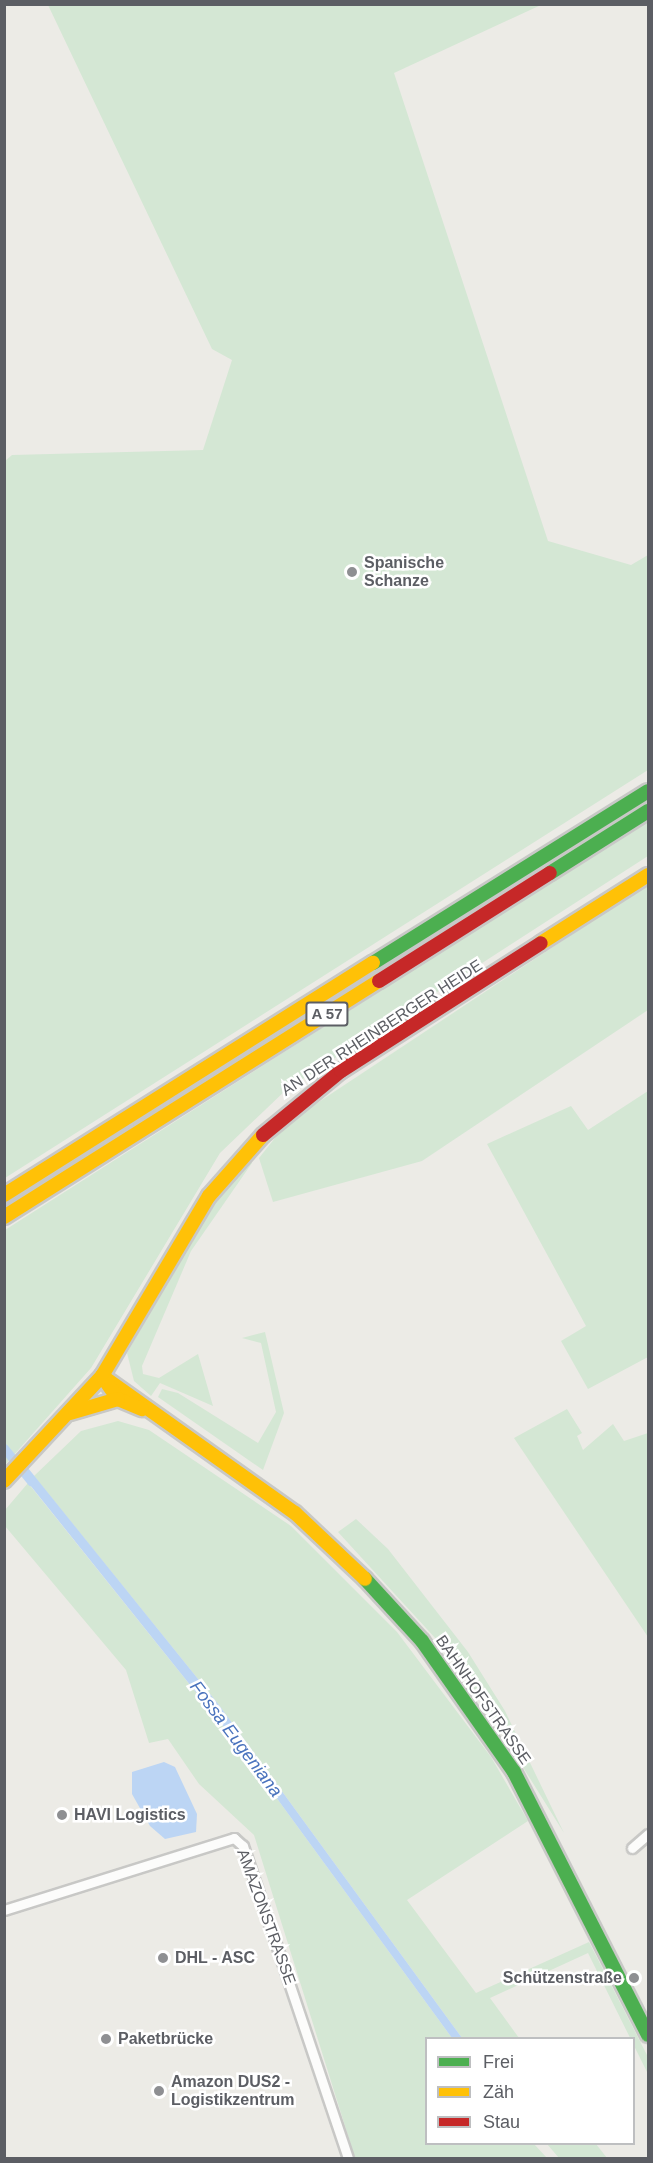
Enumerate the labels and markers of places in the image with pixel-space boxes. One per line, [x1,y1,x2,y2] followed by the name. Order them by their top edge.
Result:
[364,553,444,591] place label: Spanische Schanze
[345,565,359,579] marker: Spanische Schanze
[74,1805,186,1825] place label: HAVI Logistics
[55,1808,69,1822] marker: HAVI Logistics
[175,1948,256,1968] place label: DHL - ASC
[156,1951,170,1965] marker: DHL - ASC
[503,1968,622,1988] place label: Schützenstraße
[627,1971,641,1985] marker: Schützenstraße
[118,2029,213,2049] place label: Paketbrücke
[99,2032,113,2046] marker: Paketbrücke
[171,2072,295,2110] place label: Amazon DUS2 - Logistikzentrum
[152,2084,166,2098] marker: Amazon DUS2 - Logistikzentrum

